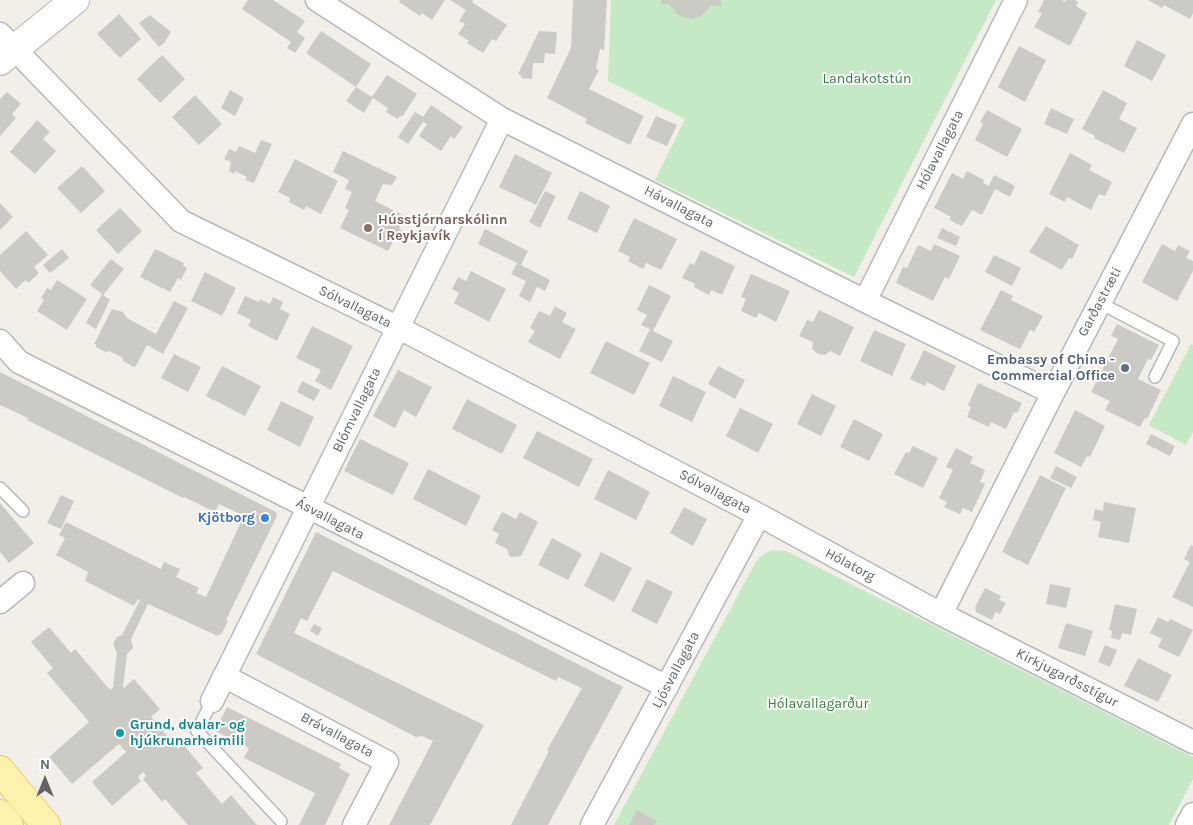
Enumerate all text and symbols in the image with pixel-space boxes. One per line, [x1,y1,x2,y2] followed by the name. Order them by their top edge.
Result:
[822,71,912,87] park label: Landakotstún
[913,107,967,193] street label: Hólavallagata
[641,182,717,232] street label: Hávallagata
[378,212,507,244] place label: Hússtjórnarskólinn í Reykjavík
[362,222,374,234] marker: Hússtjórnarskólinn í Reykjavík
[1075,264,1125,340] street label: Garðastræti
[316,282,394,332] street label: Sólvallagata
[987,352,1115,384] place label: Embassy of China - Commercial Office
[1119,362,1131,374] marker: Embassy of China - Commercial Office
[329,365,385,455] street label: Blómvallagata
[676,466,754,518] street label: Sólvallagata
[293,495,367,543] street label: Ásvallagata
[198,510,255,526] place label: Kjötborg
[259,512,271,524] marker: Kjötborg
[822,545,878,585] street label: Hólatorg
[649,629,703,711] street label: Ljósvallagata
[1013,645,1121,711] street label: Kirkjugarðsstígur
[768,696,868,712] park label: Hólavallagarður
[298,709,376,761] street label: Brávallagata
[130,717,245,750] place label: Grund, dvalar- og hjúkrunarheimili
[114,727,126,739] marker: Grund, dvalar- og hjúkrunarheimili
[20,755,70,805] north arrow
[40,756,50,773] text: N

